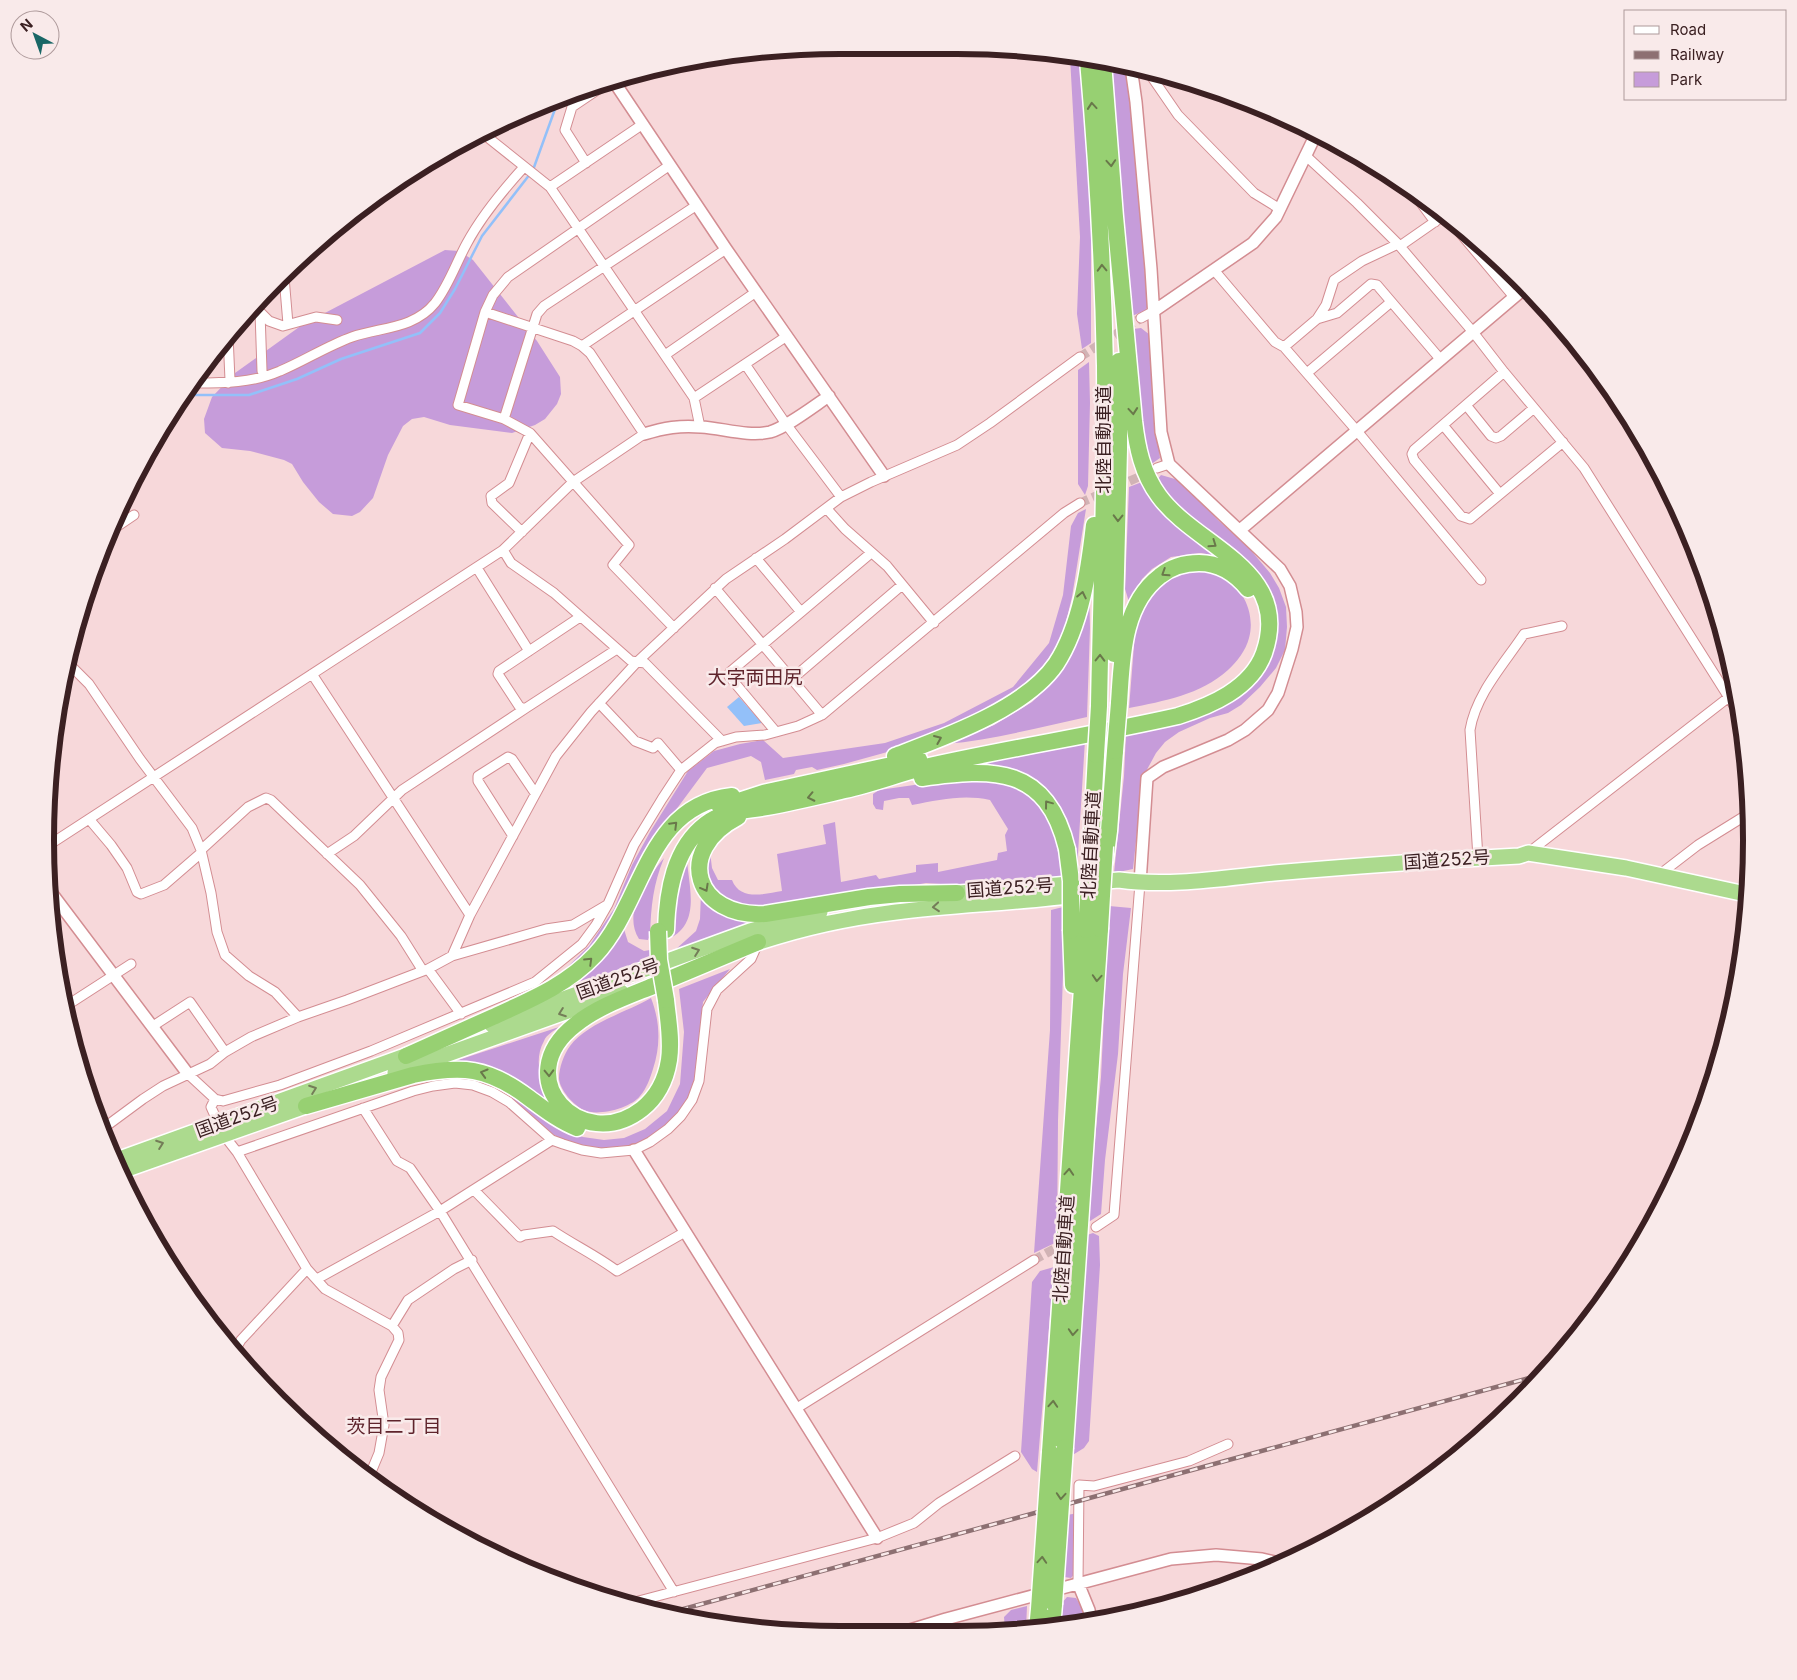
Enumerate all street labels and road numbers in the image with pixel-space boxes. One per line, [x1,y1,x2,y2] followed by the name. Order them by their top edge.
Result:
[1093,386,1114,494] street label: 北陸自動車道
[1077,790,1104,899] street label: 北陸自動車道
[1403,846,1491,873] street label: 国道252号
[966,874,1054,901] street label: 国道252号
[573,954,662,1003] street label: 国道252号
[192,1092,281,1141] street label: 国道252号
[1049,1194,1078,1304] street label: 北陸自動車道

